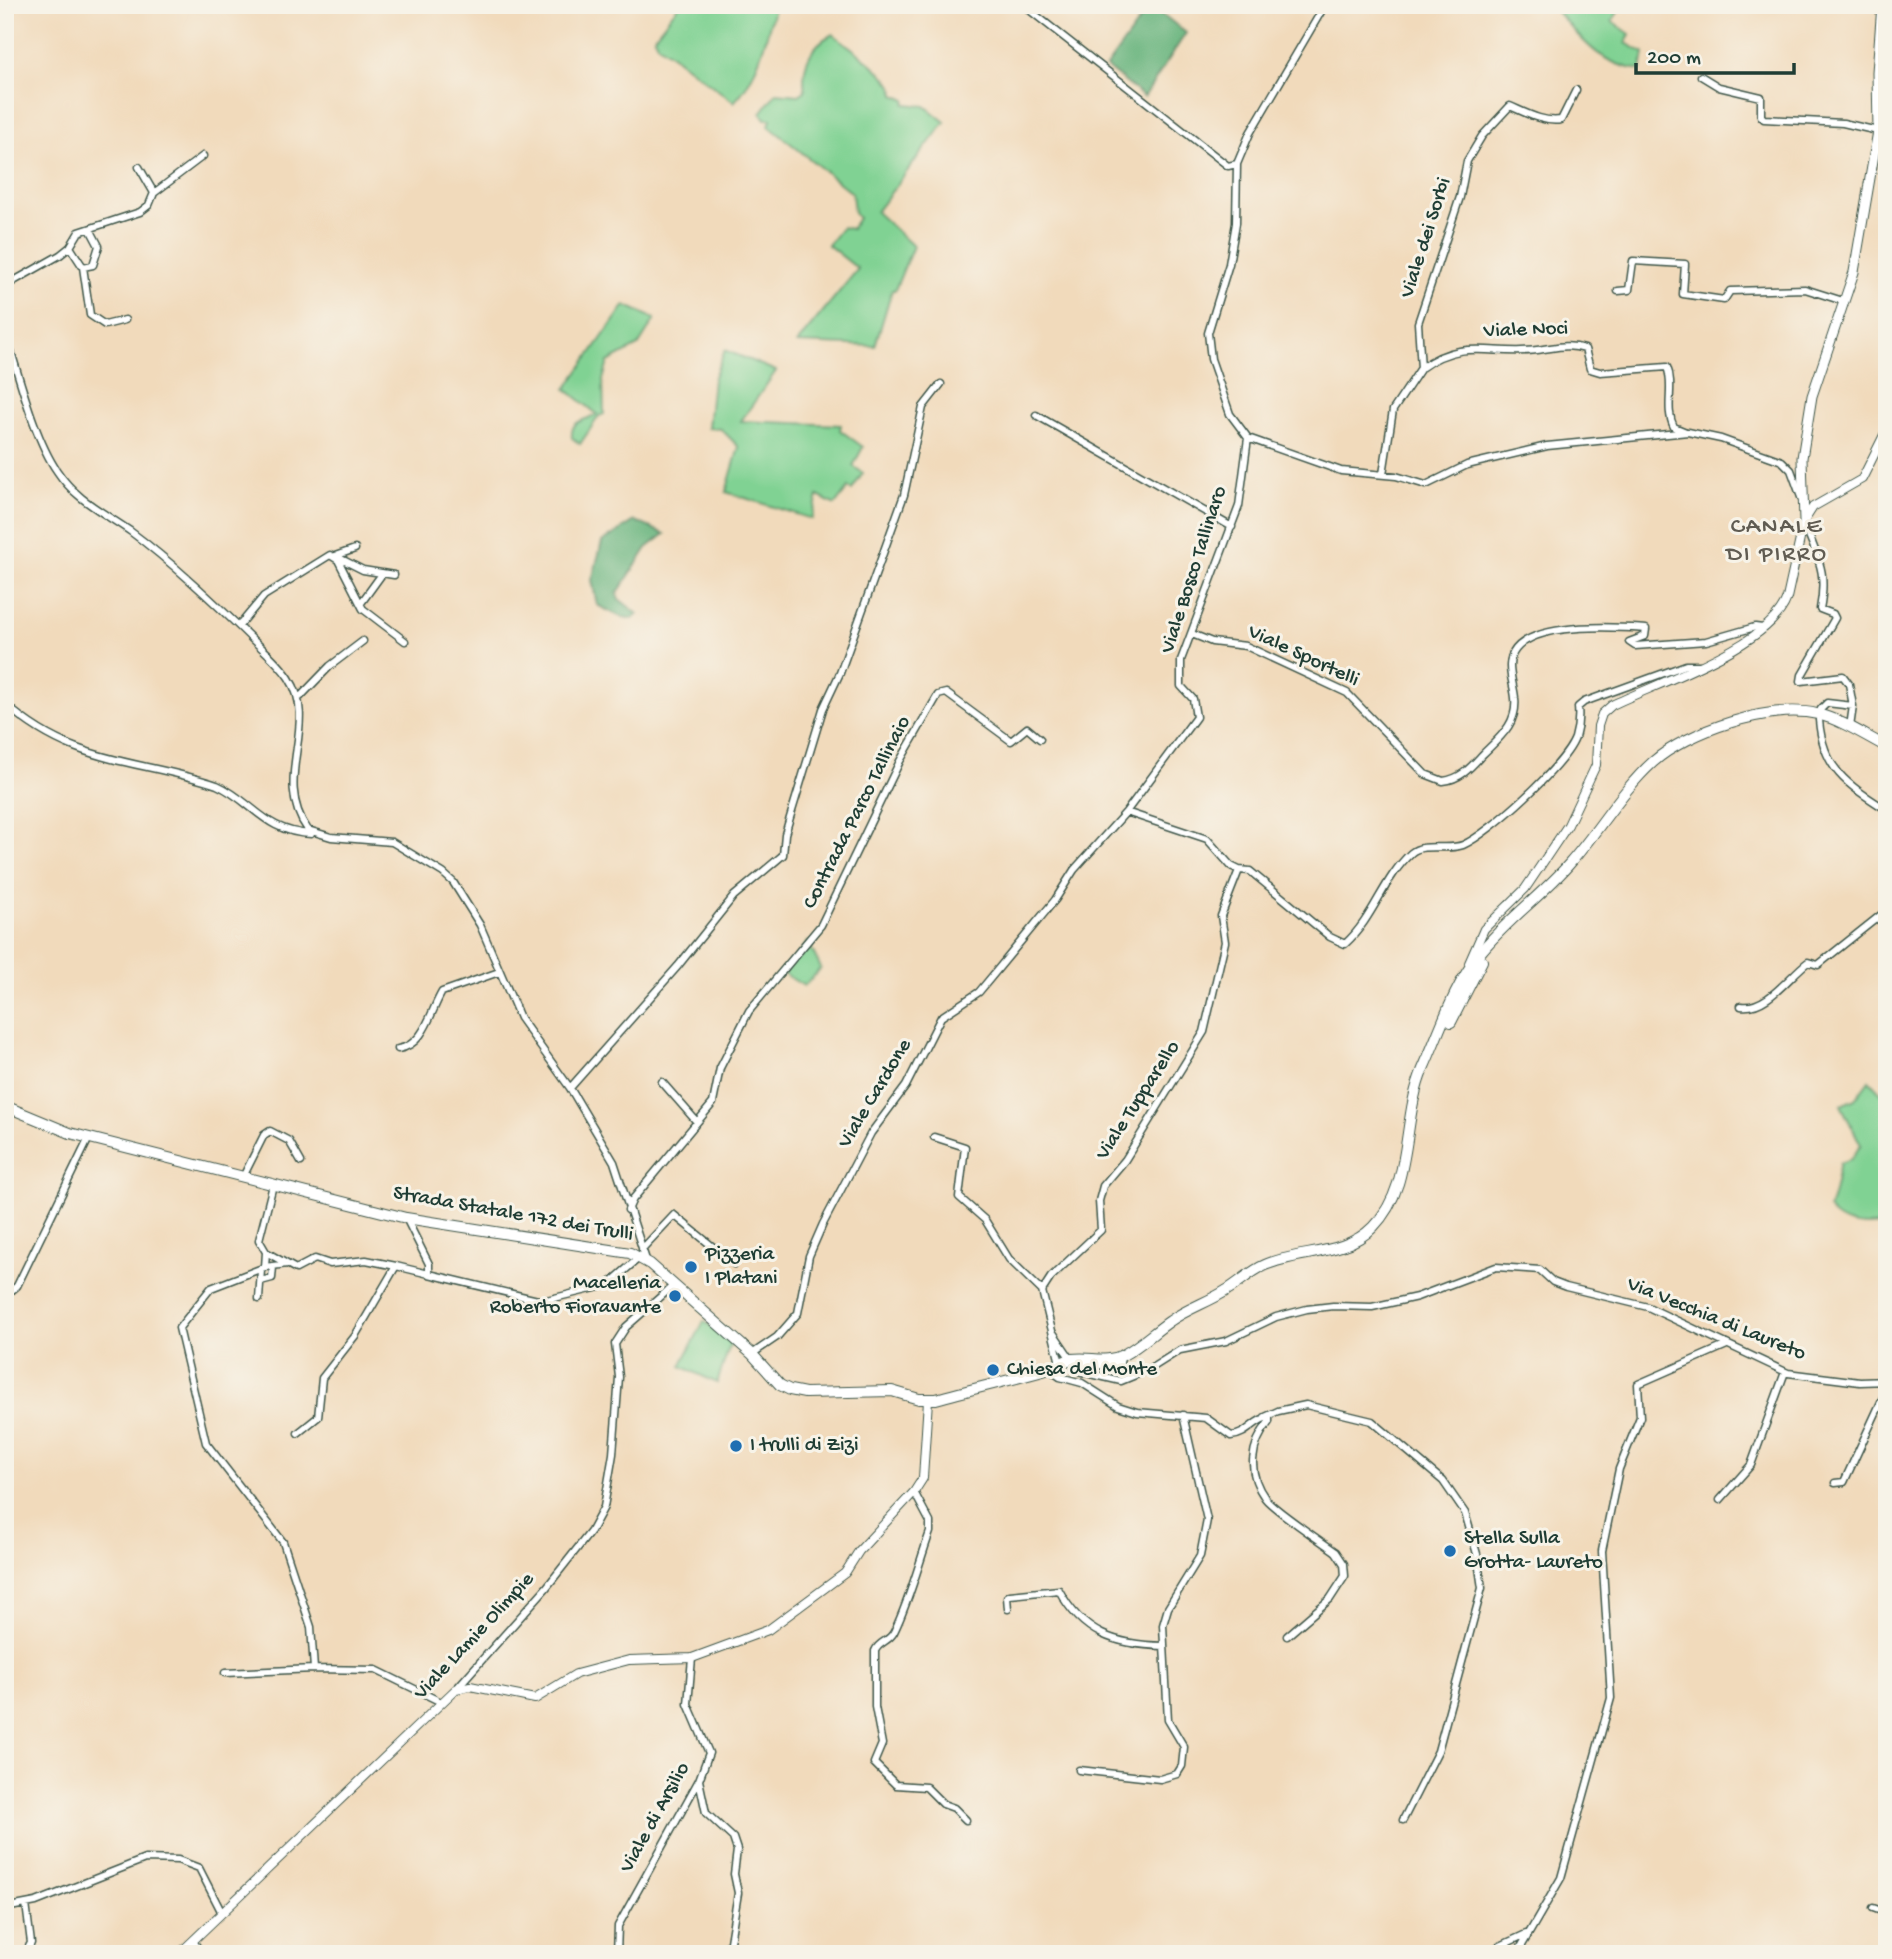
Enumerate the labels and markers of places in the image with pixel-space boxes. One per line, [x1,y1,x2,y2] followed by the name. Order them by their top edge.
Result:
[704,1243,778,1292] place label: Pizzeria I Platani
[683,1259,699,1275] marker: Pizzeria I Platani
[490,1272,662,1321] place label: Macelleria Roberto Fioravante
[667,1288,683,1304] marker: Macelleria Roberto Fioravante
[1007,1358,1158,1383] place label: Chiesa del Monte
[985,1362,1001,1378] marker: Chiesa del Monte
[750,1434,858,1459] place label: I trulli di Zizi
[728,1438,744,1454] marker: I trulli di Zizi
[1464,1527,1603,1576] place label: Stella Sulla Grotta- Laureto
[1442,1543,1458,1559] marker: Stella Sulla Grotta- Laureto

